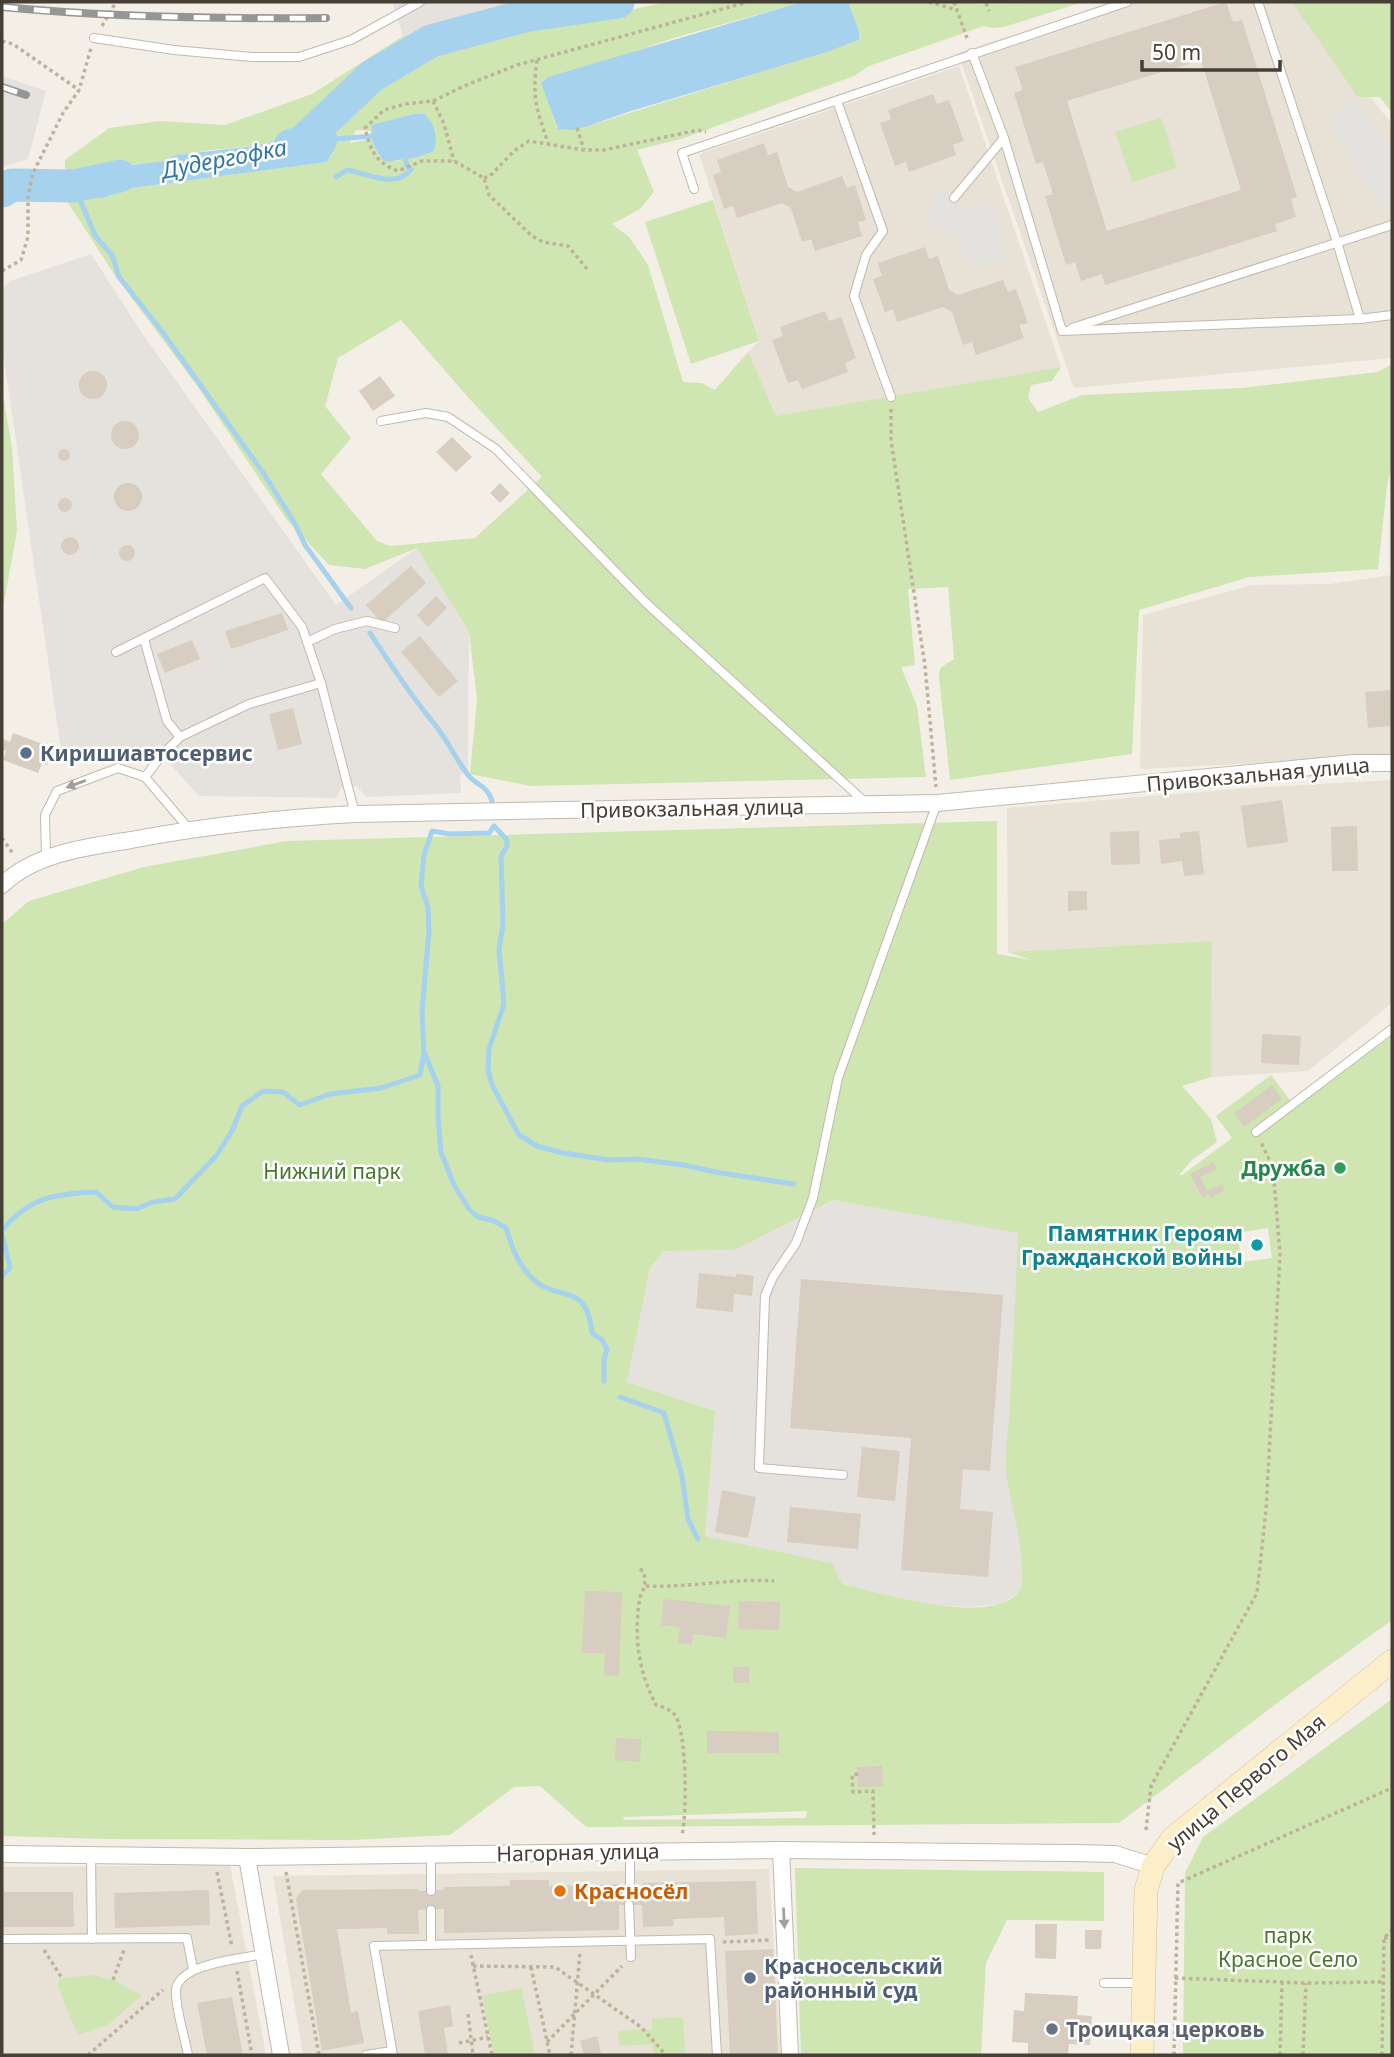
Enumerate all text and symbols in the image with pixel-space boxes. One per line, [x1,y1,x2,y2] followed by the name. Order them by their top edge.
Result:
[1142,28,1280,72] scale bar
[1152,38,1201,66] text: 50 m
[157,130,289,186] water label: Дудергофка
[40,739,253,767] place label: Киришиавтосервис
[18,745,34,761] marker: Киришиавтосервис
[1145,750,1371,798] street label: Привокзальная улица
[65,779,86,790] one-way arrow
[580,792,804,824] street label: Привокзальная улица
[1241,1154,1326,1182] place label: Дружба
[263,1157,401,1185] park label: Нижний парк
[1332,1160,1348,1176] marker: Дружба
[1021,1219,1243,1271] place label: Памятник Героям Гражданской войны
[1249,1237,1265,1253] marker: Памятник Героям Гражданской войны
[1161,1707,1331,1857] street label: улица Первого Мая
[496,1837,660,1867] street label: Нагорная улица
[574,1877,688,1905] place label: Красносёл
[552,1883,568,1899] marker: Красносёл
[778,1907,789,1929] one-way arrow
[1218,1921,1358,1973] park label: парк Красное Село
[764,1952,943,2004] place label: Красносельский районный суд
[742,1970,758,1986] marker: Красносельский районный суд
[1066,2015,1265,2043] place label: Троицкая церковь
[1044,2021,1060,2037] marker: Троицкая церковь

